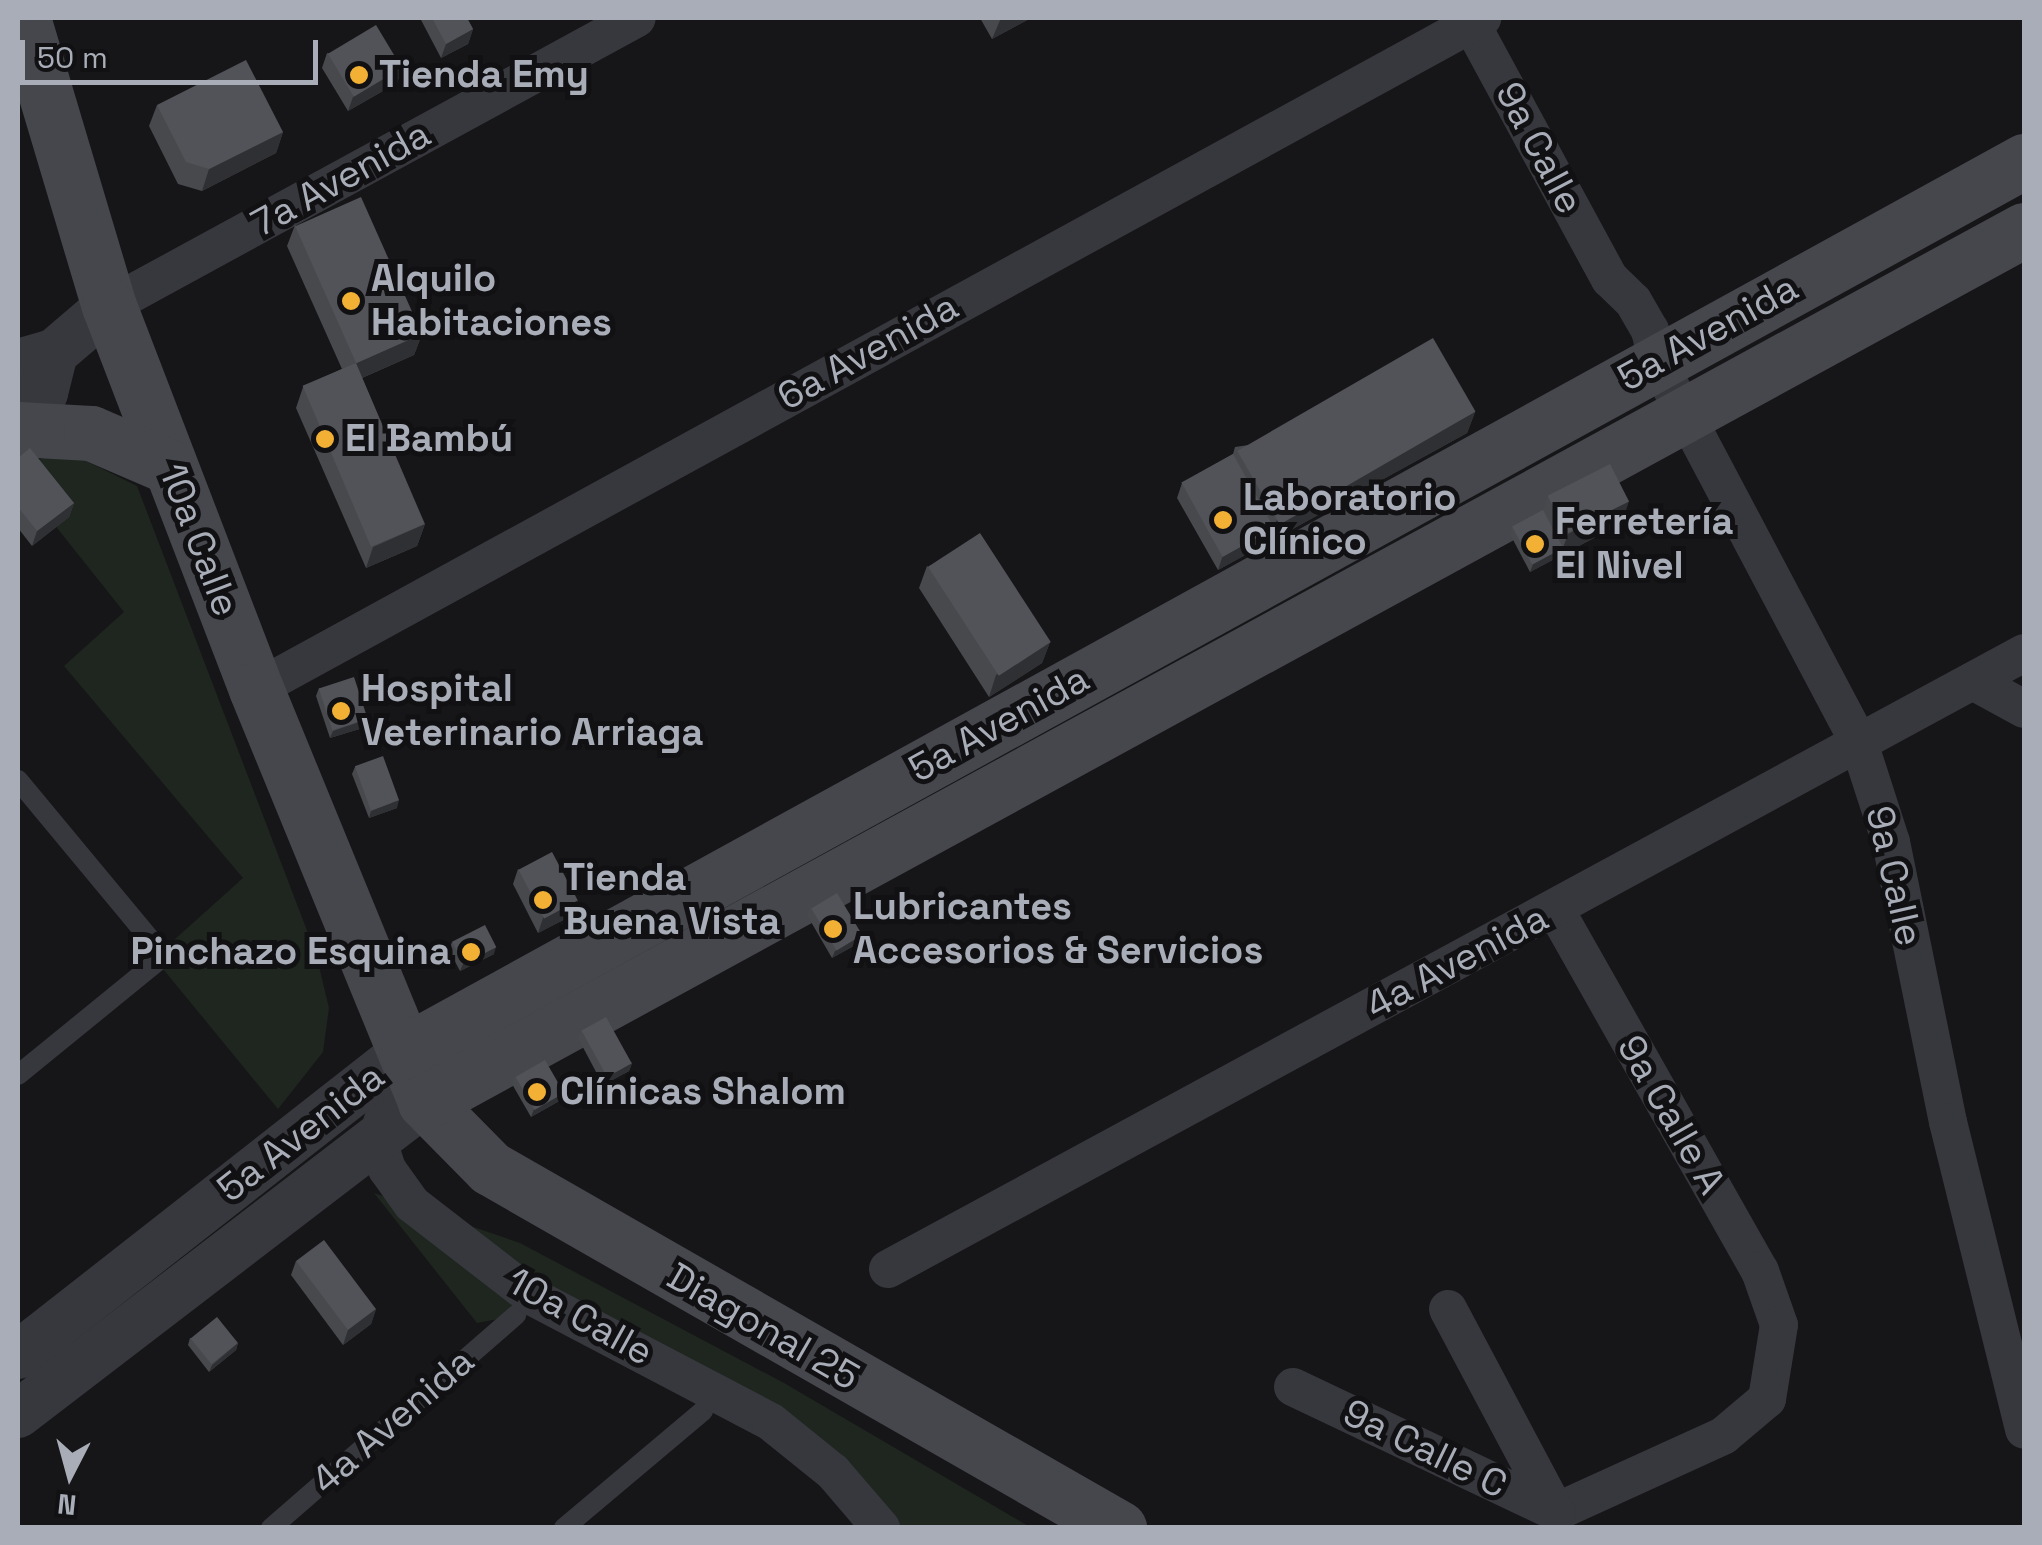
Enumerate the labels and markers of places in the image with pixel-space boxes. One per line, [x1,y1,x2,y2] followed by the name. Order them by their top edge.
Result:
[379,52,589,98] place label: Tienda Emy
[348,64,370,86] marker: Tienda Emy
[371,256,612,346] place label: Alquilo Habitaciones
[340,290,362,312] marker: Alquilo Habitaciones
[345,416,513,462] place label: El Bambú
[314,428,336,450] marker: El Bambú
[1243,475,1457,564] place label: Laboratorio Clínico
[1555,499,1733,588] place label: Ferretería El Nivel
[1212,509,1234,531] marker: Laboratorio Clínico
[1524,533,1546,555] marker: Ferretería El Nivel
[361,666,704,756] place label: Hospital Veterinario Arriaga
[330,700,352,722] marker: Hospital Veterinario Arriaga
[563,855,781,944] place label: Tienda Buena Vista
[853,884,1263,974] place label: Lubricantes Accesorios & Servicios
[532,889,554,911] marker: Tienda Buena Vista
[822,918,844,940] marker: Lubricantes Accesorios & Servicios
[131,929,451,975] place label: Pinchazo Esquina
[460,941,482,963] marker: Pinchazo Esquina
[560,1069,846,1115] place label: Clínicas Shalom
[524,1079,550,1105] marker: Clínicas Shalom

